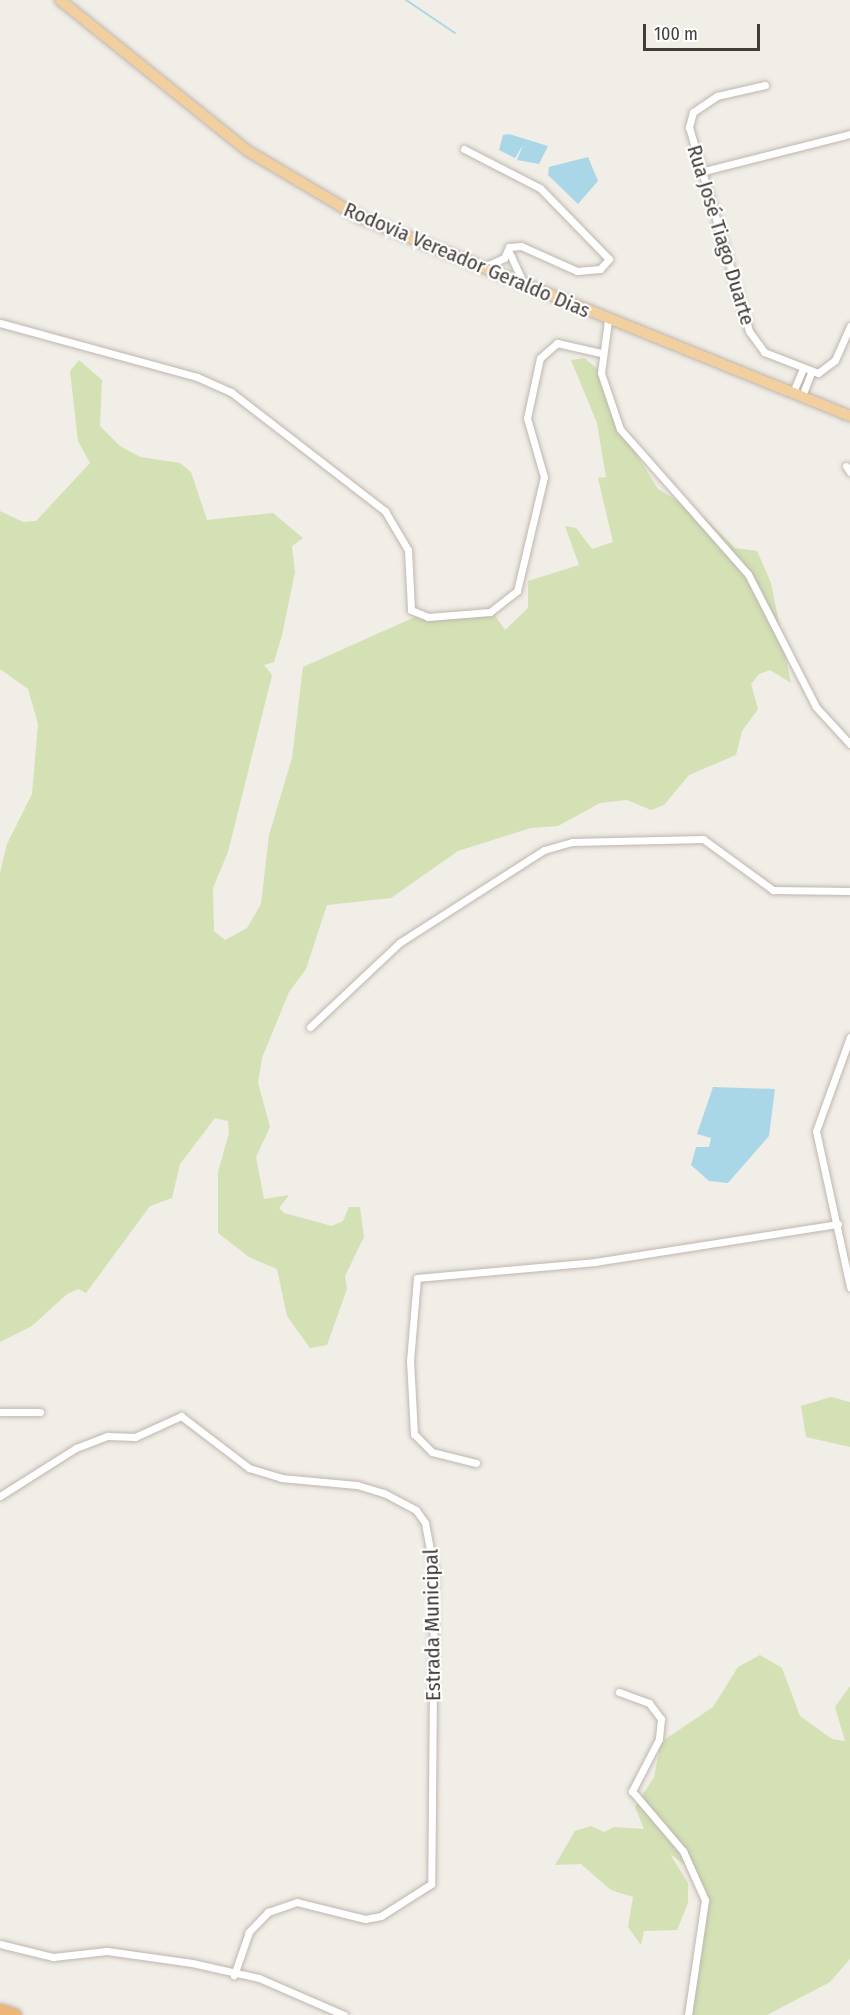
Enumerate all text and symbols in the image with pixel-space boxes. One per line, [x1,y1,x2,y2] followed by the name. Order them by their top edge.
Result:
[646,12,763,50] scale bar
[654,23,698,45] text: 100 m
[682,142,760,328] street label: Rua José Tiago Duarte
[340,197,594,323] street label: Rodovia Vereador Geraldo Dias
[418,1549,446,1701] street label: Estrada Municipal

